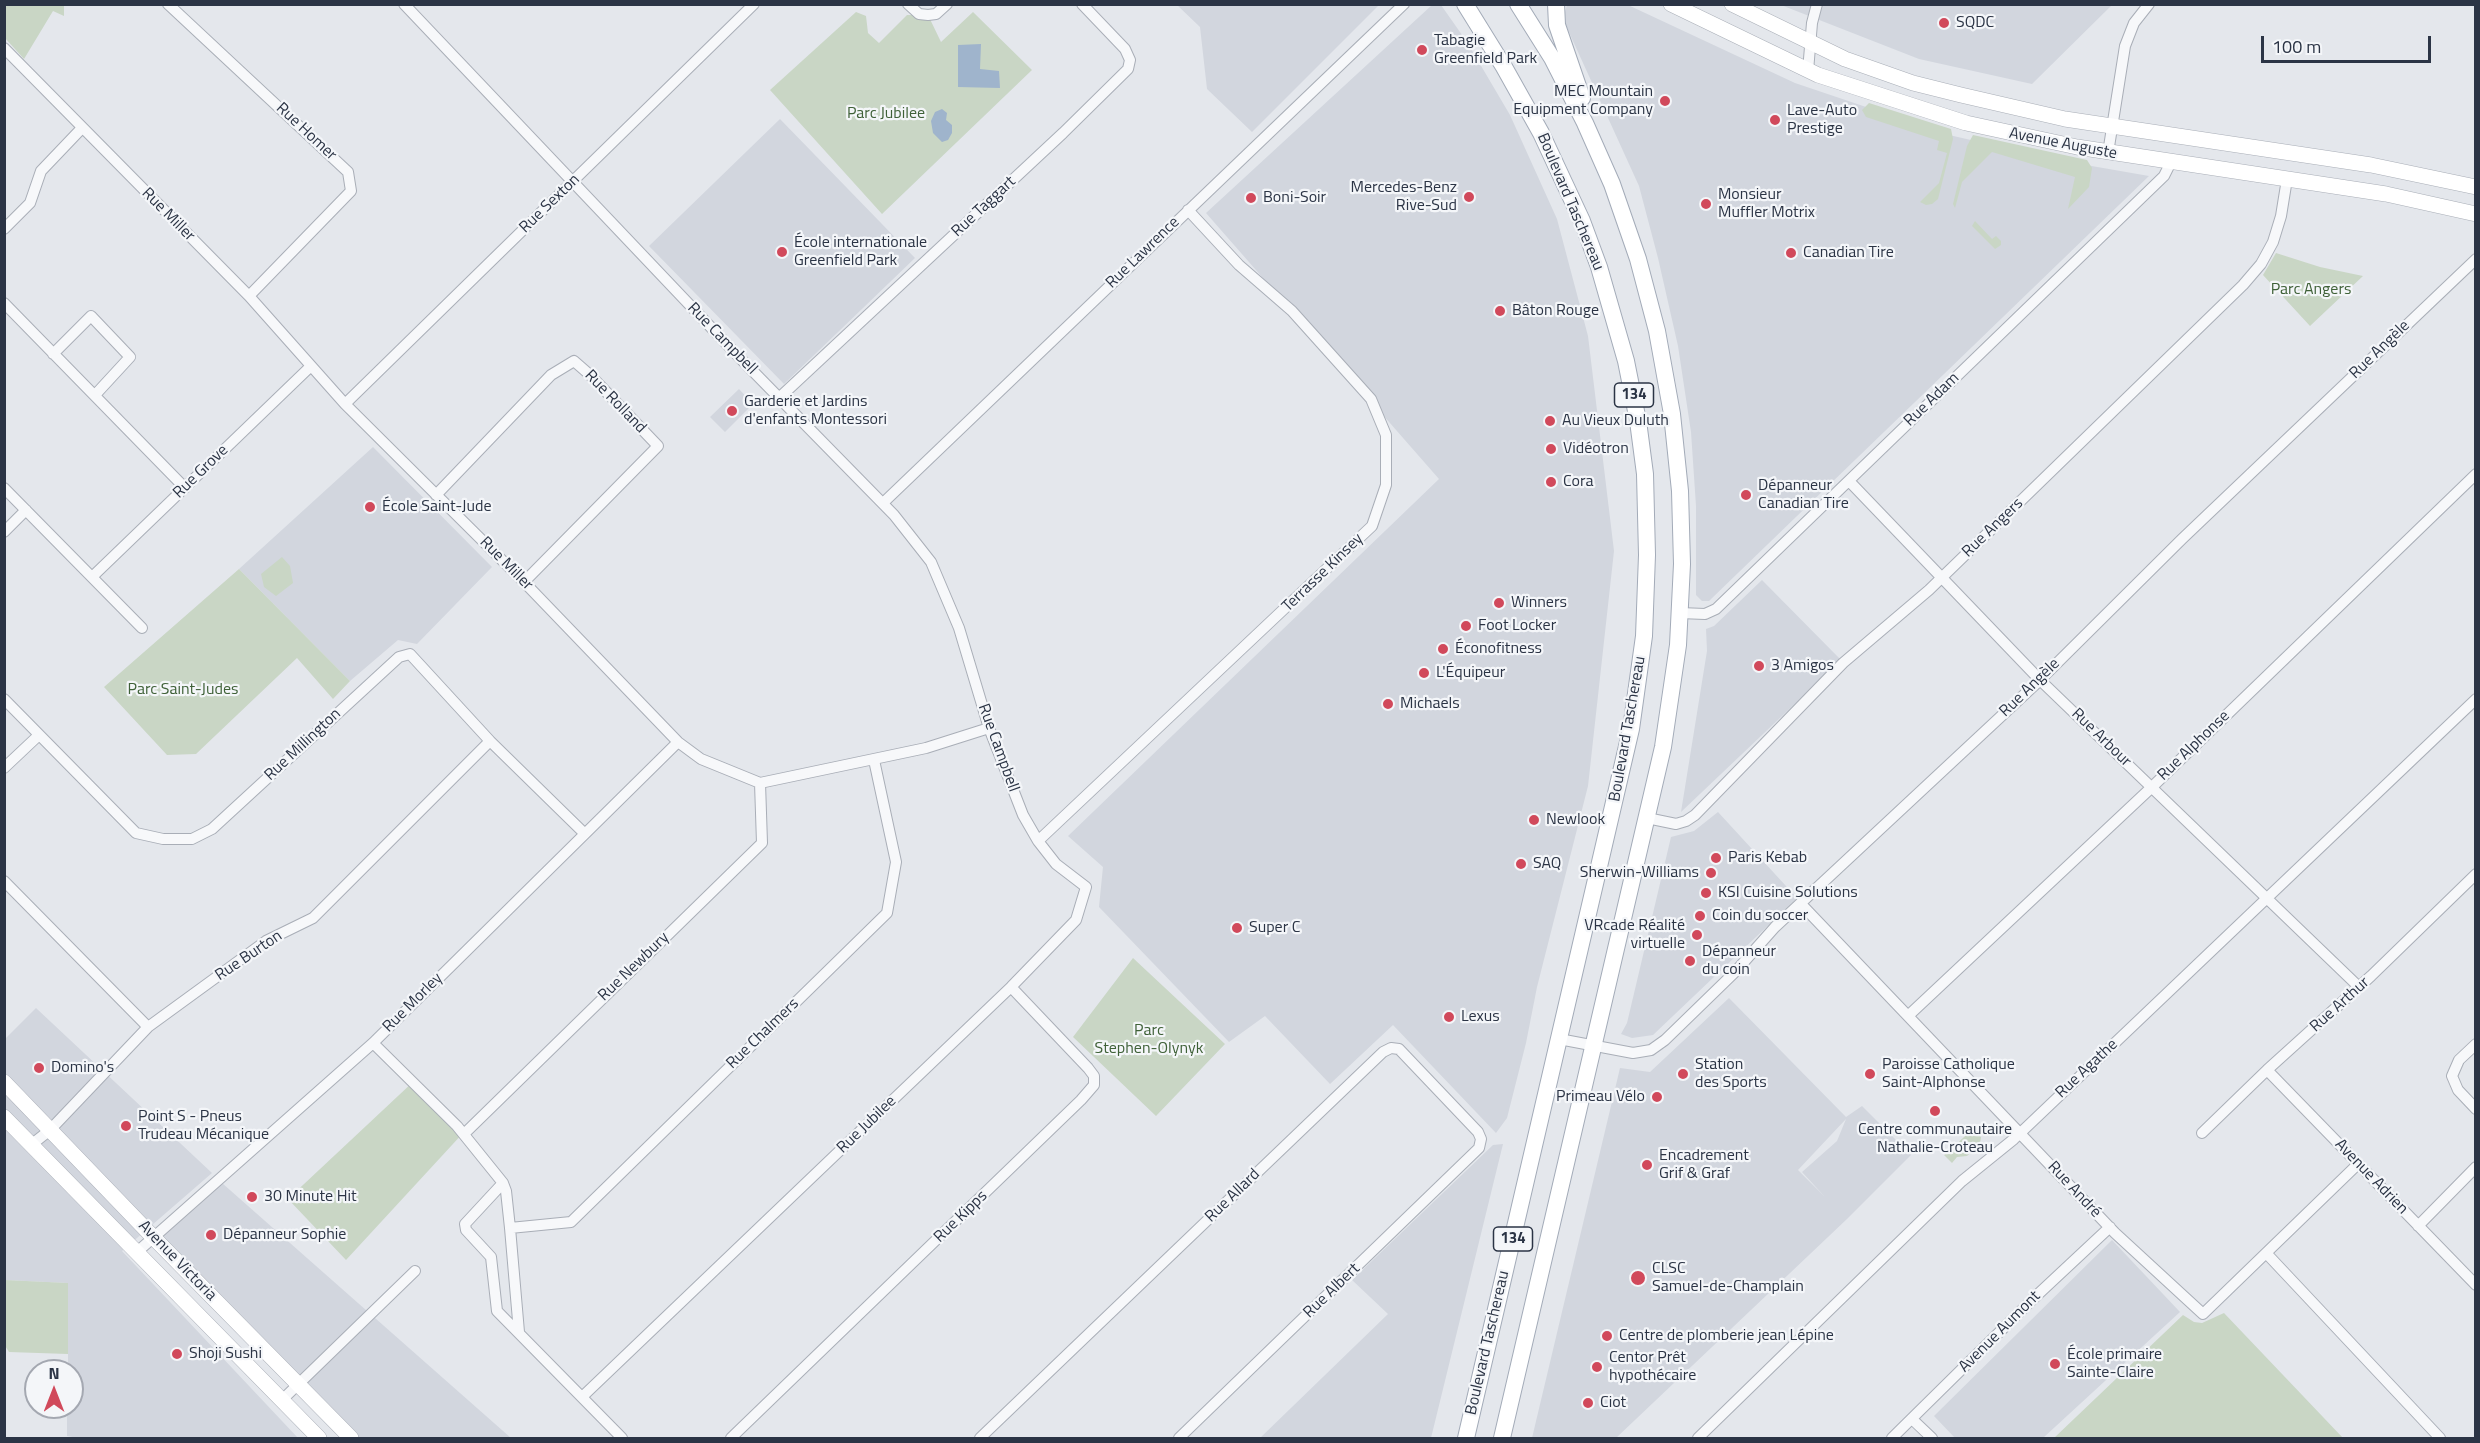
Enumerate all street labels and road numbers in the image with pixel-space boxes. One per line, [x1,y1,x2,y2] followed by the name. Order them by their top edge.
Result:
[272,99,340,165] street label: Rue Homer
[2007,124,2119,164] street label: Avenue Auguste
[1532,130,1608,274] street label: Boulevard Taschereau
[516,171,584,237] street label: Rue Sexton
[948,173,1020,241] street label: Rue Taggart
[137,184,199,246] street label: Rue Miller
[1102,213,1184,293] street label: Rue Lawrence
[683,299,761,379] street label: Rue Campbell
[2346,317,2414,383] street label: Rue Angèle
[580,366,650,438] street label: Rue Rolland
[1900,369,1964,431] street label: Rue Adam
[1614,383,1654,407] road number: 134
[169,441,233,503] street label: Rue Grove
[1959,494,2027,562] street label: Rue Angers
[1279,530,1367,616] street label: Terrasse Kinsey
[475,533,537,595] street label: Rue Miller
[1606,655,1650,803] street label: Boulevard Taschereau
[1996,655,2064,721] street label: Rue Angèle
[973,701,1023,795] street label: Rue Campbell
[261,705,345,785] street label: Rue Millington
[2067,705,2135,771] street label: Rue Arbour
[2154,707,2234,785] street label: Rue Alphonse
[212,927,286,985] street label: Rue Burton
[595,928,673,1006] street label: Rue Newbury
[379,969,447,1037] street label: Rue Morley
[2306,973,2374,1037] street label: Rue Arthur
[723,995,803,1073] street label: Rue Chalmers
[2052,1035,2122,1103] street label: Rue Agathe
[833,1092,901,1158] street label: Rue Jubilee
[2330,1135,2412,1219] street label: Avenue Adrien
[2043,1158,2105,1222] street label: Rue André
[1202,1165,1264,1227] street label: Rue Allard
[930,1187,992,1247] street label: Rue Kipps
[134,1217,220,1305] street label: Avenue Victoria
[1494,1227,1532,1251] road number: 134
[1300,1260,1364,1322] street label: Rue Albert
[1462,1269,1514,1417] street label: Boulevard Taschereau
[1955,1287,2045,1377] street label: Avenue Aumont

